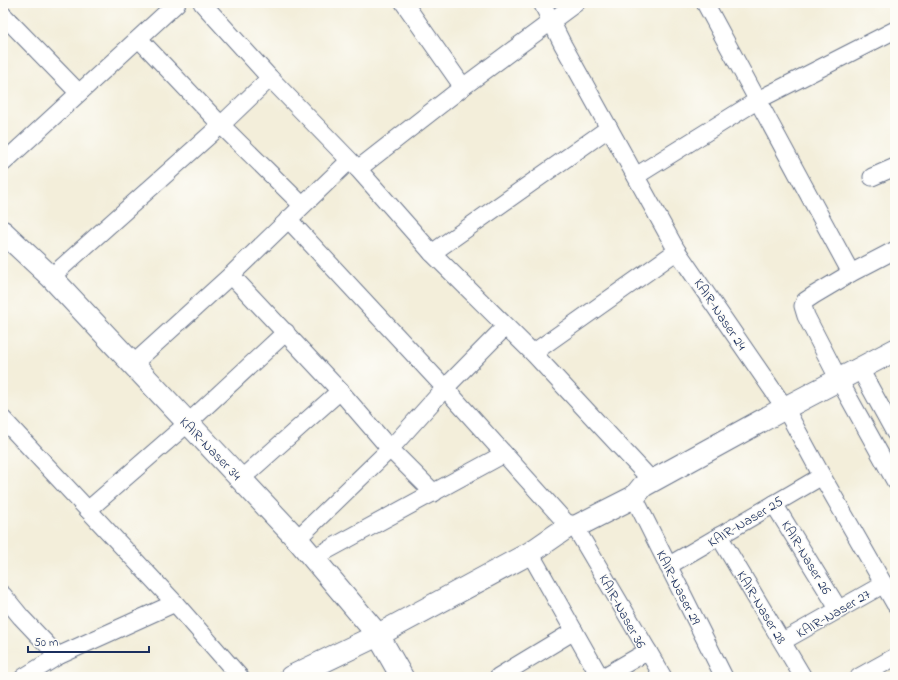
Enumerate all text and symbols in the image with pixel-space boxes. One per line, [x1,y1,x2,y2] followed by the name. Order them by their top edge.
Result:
[688,275,752,355] street label: KAIR-Naser 24
[174,412,246,486] street label: KAIR-Naser 34
[704,491,788,553] street label: KAIR-Naser 25
[775,517,836,599] street label: KAIR-Naser 26
[650,547,706,629] street label: KAIR-Naser 29
[731,567,791,648] street label: KAIR-Naser 28
[593,571,651,653] street label: KAIR-Naser 36
[793,584,875,644] street label: KAIR-Naser 27
[28,628,149,654] scale bar
[34,634,58,652] text: 50 m

